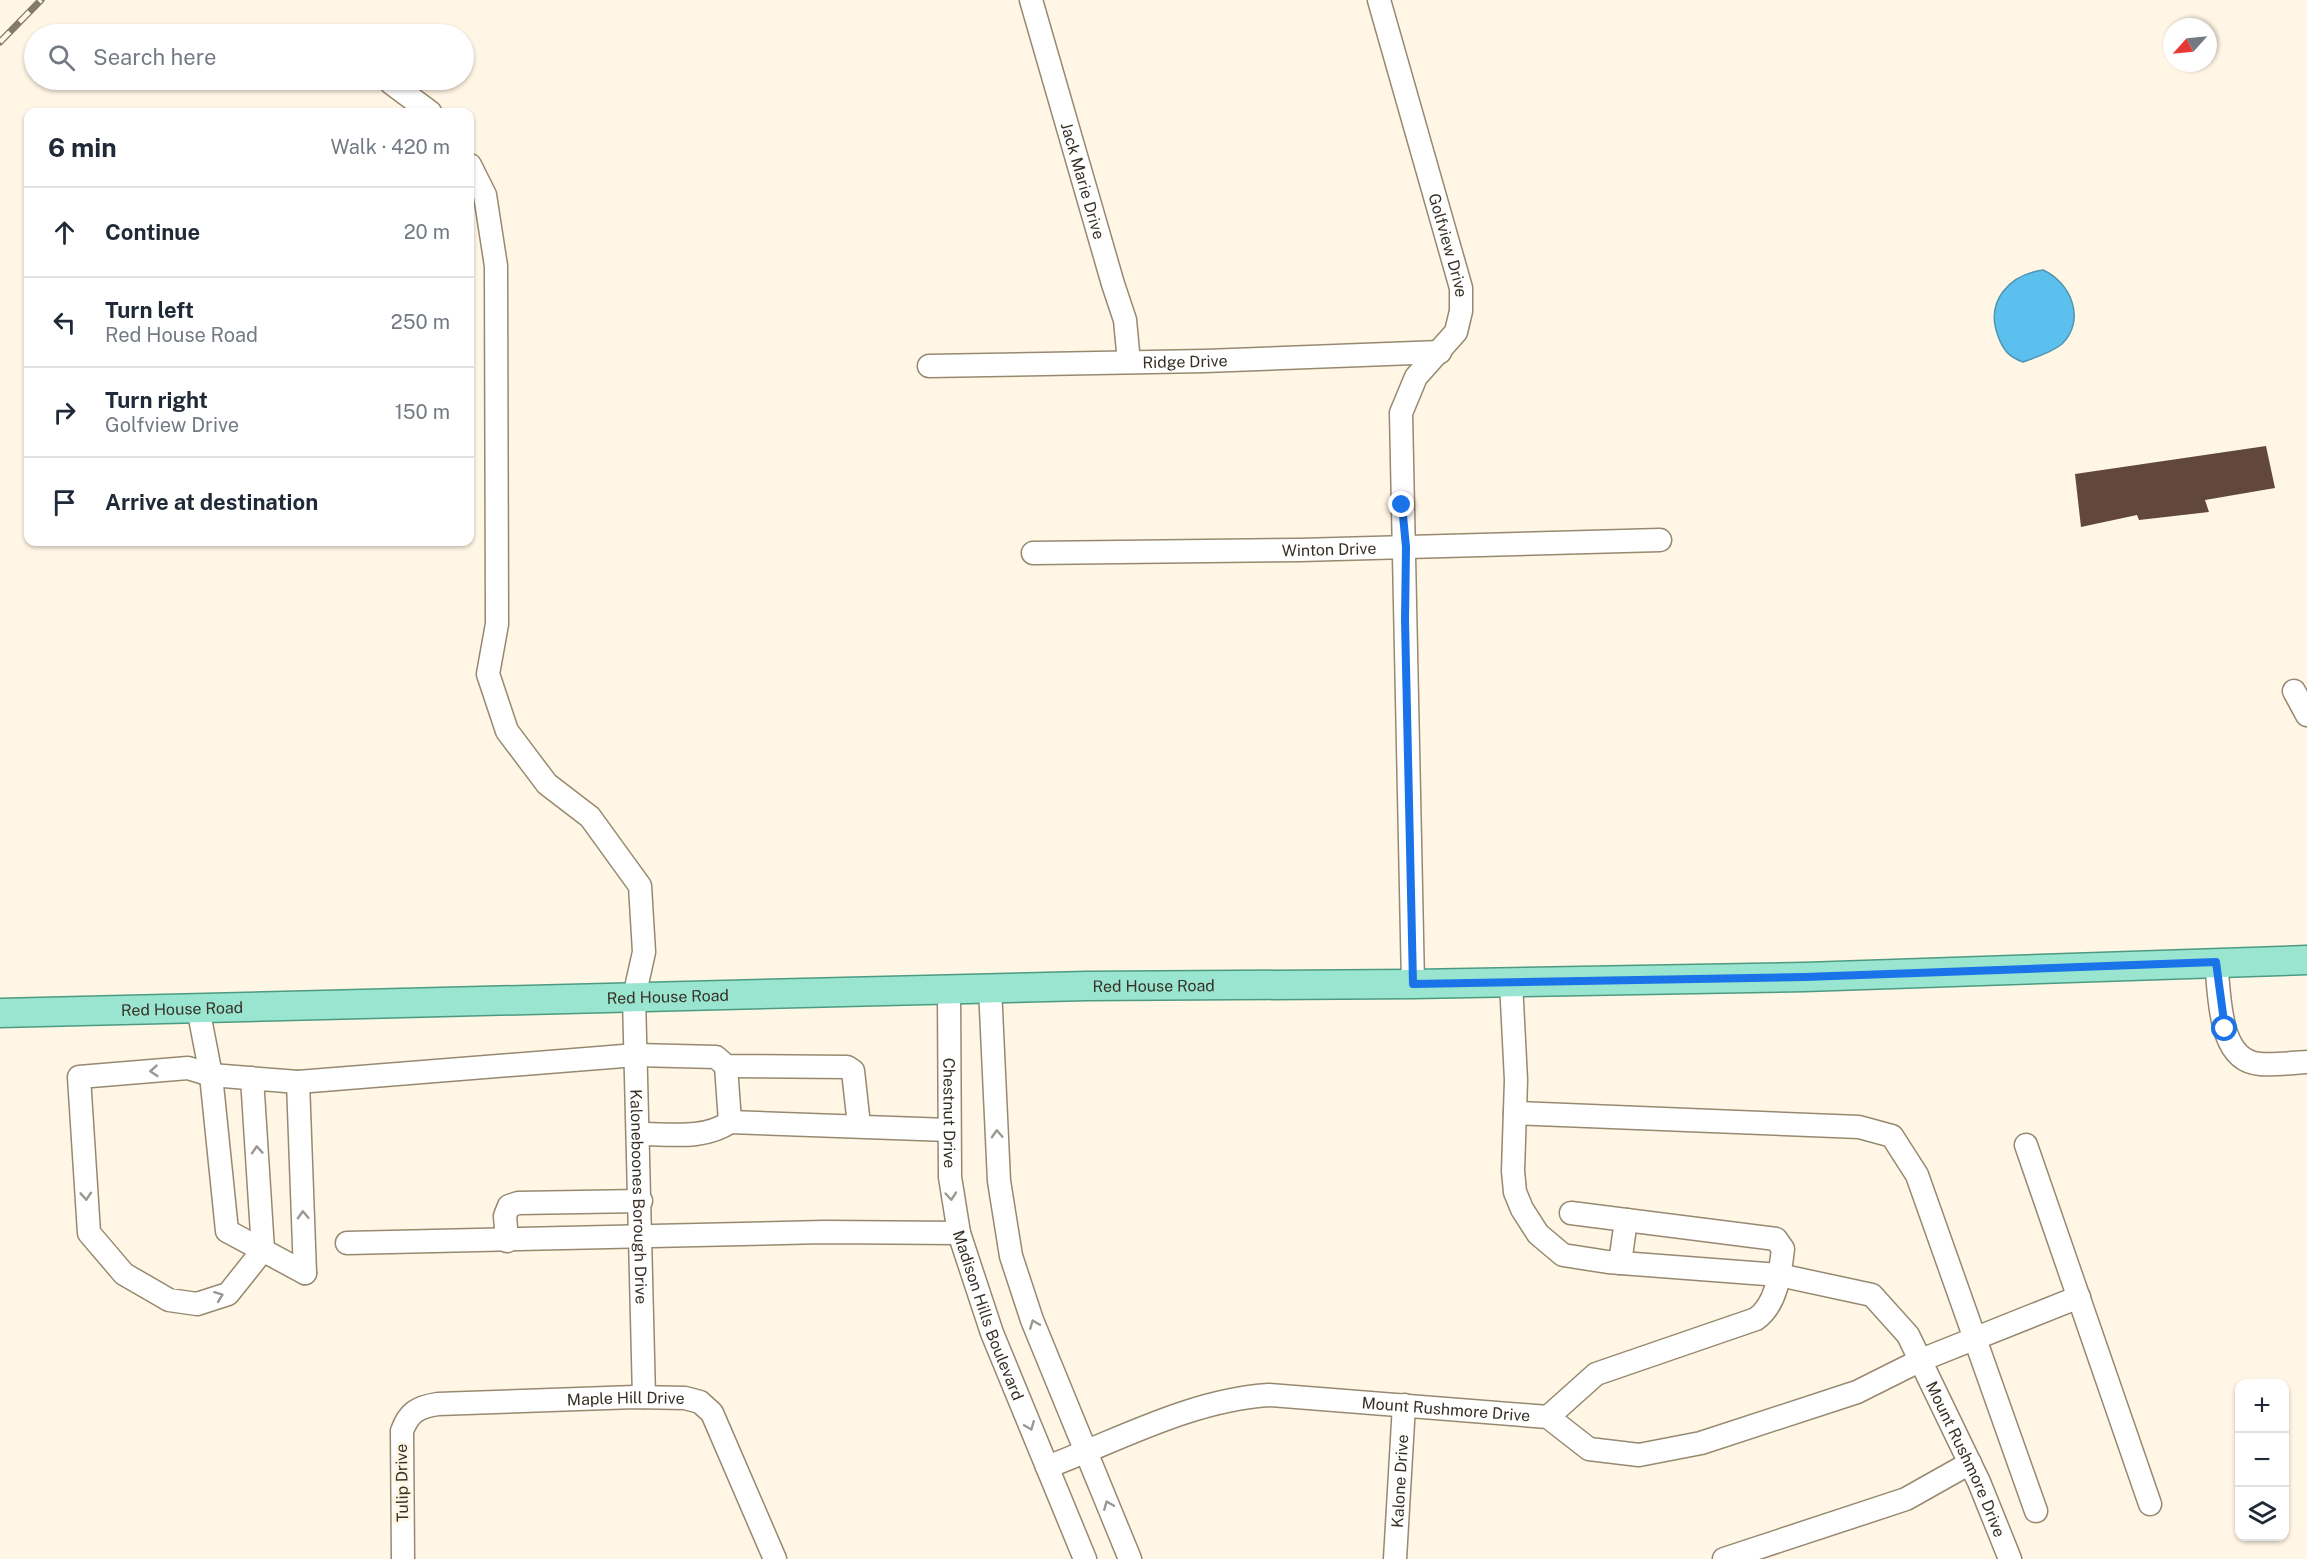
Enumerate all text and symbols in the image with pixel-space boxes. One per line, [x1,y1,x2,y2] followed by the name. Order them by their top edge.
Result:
[2163,18,2217,72] north arrow
[24,24,474,90] search box
[45,41,78,74] icon: search
[93,44,217,70] text: Search here
[1057,120,1109,241] street label: Jack Marie Drive
[48,132,117,163] text: 6 min
[330,135,450,159] text: Walk · 420 m
[1425,191,1471,297] street label: Golfview Drive
[48,216,81,249] icon: ahead
[105,219,200,245] text: Continue
[404,220,450,244] text: 20 m
[105,297,194,323] text: Turn left
[48,306,81,339] icon: left
[391,310,450,334] text: 250 m
[105,323,258,347] text: Red House Road
[1142,351,1228,372] street label: Ridge Drive
[105,387,208,413] text: Turn right
[48,396,81,429] icon: right
[395,400,450,424] text: 150 m
[105,413,239,437] text: Golfview Drive
[48,486,81,519] icon: arrive
[105,489,318,515] text: Arrive at destination
[1388,491,1414,517] route end
[1281,538,1377,560] street label: Winton Drive
[1092,976,1215,995] street label: Red House Road
[606,985,729,1007] street label: Red House Road
[121,997,243,1019] street label: Red House Road
[2211,1015,2237,1041] route start
[940,1058,959,1168] street label: Chestnut Drive
[149,1064,158,1077] one-way arrow
[627,1089,651,1304] street label: Kaloneboones Borough Drive
[990,1130,1003,1139] one-way arrow
[250,1145,263,1154] one-way arrow
[80,1192,93,1201] one-way arrow
[944,1192,957,1201] one-way arrow
[296,1210,309,1219] one-way arrow
[949,1228,1028,1403] street label: Madison Hills Boulevard
[213,1291,224,1303] one-way arrow
[1029,1320,1041,1331] one-way arrow
[1922,1378,2010,1540] street label: Mount Rushmore Drive
[2235,1379,2289,1541] map controls
[2235,1379,2289,1433] button: +
[567,1387,685,1409] street label: Maple Hill Drive
[1361,1393,1531,1425] street label: Mount Rushmore Drive
[1023,1419,1035,1430] one-way arrow
[2235,1433,2289,1487] button: −
[1387,1434,1412,1528] street label: Kalone Drive
[392,1444,412,1522] street label: Tulip Drive
[2235,1487,2289,1541] button: layers
[1103,1500,1115,1511] one-way arrow

